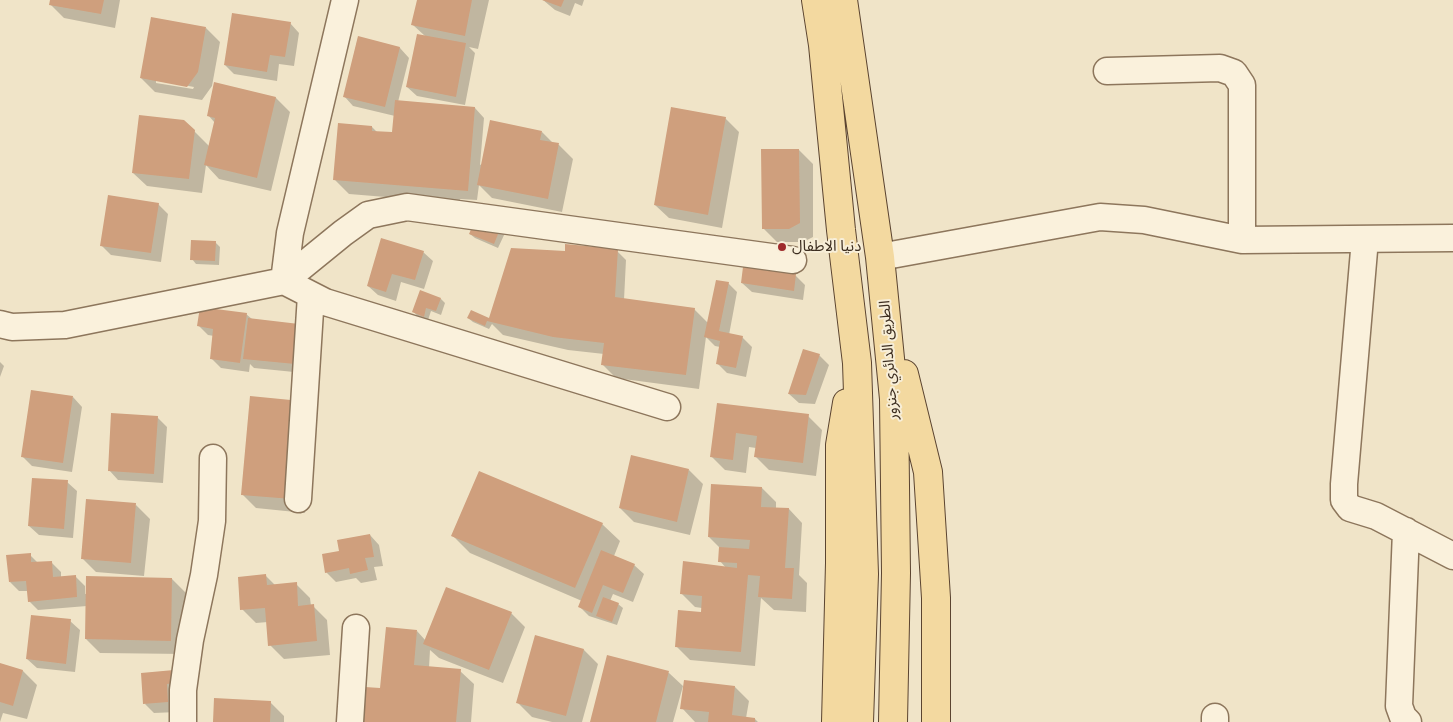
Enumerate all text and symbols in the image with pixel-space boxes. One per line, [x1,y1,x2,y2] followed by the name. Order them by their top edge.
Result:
[792,238,861,256] place label: دنيا الاطفال
[776,241,788,253] marker: دنيا الاطفال
[876,300,902,420] street label: الطريق الدائري جنزور

